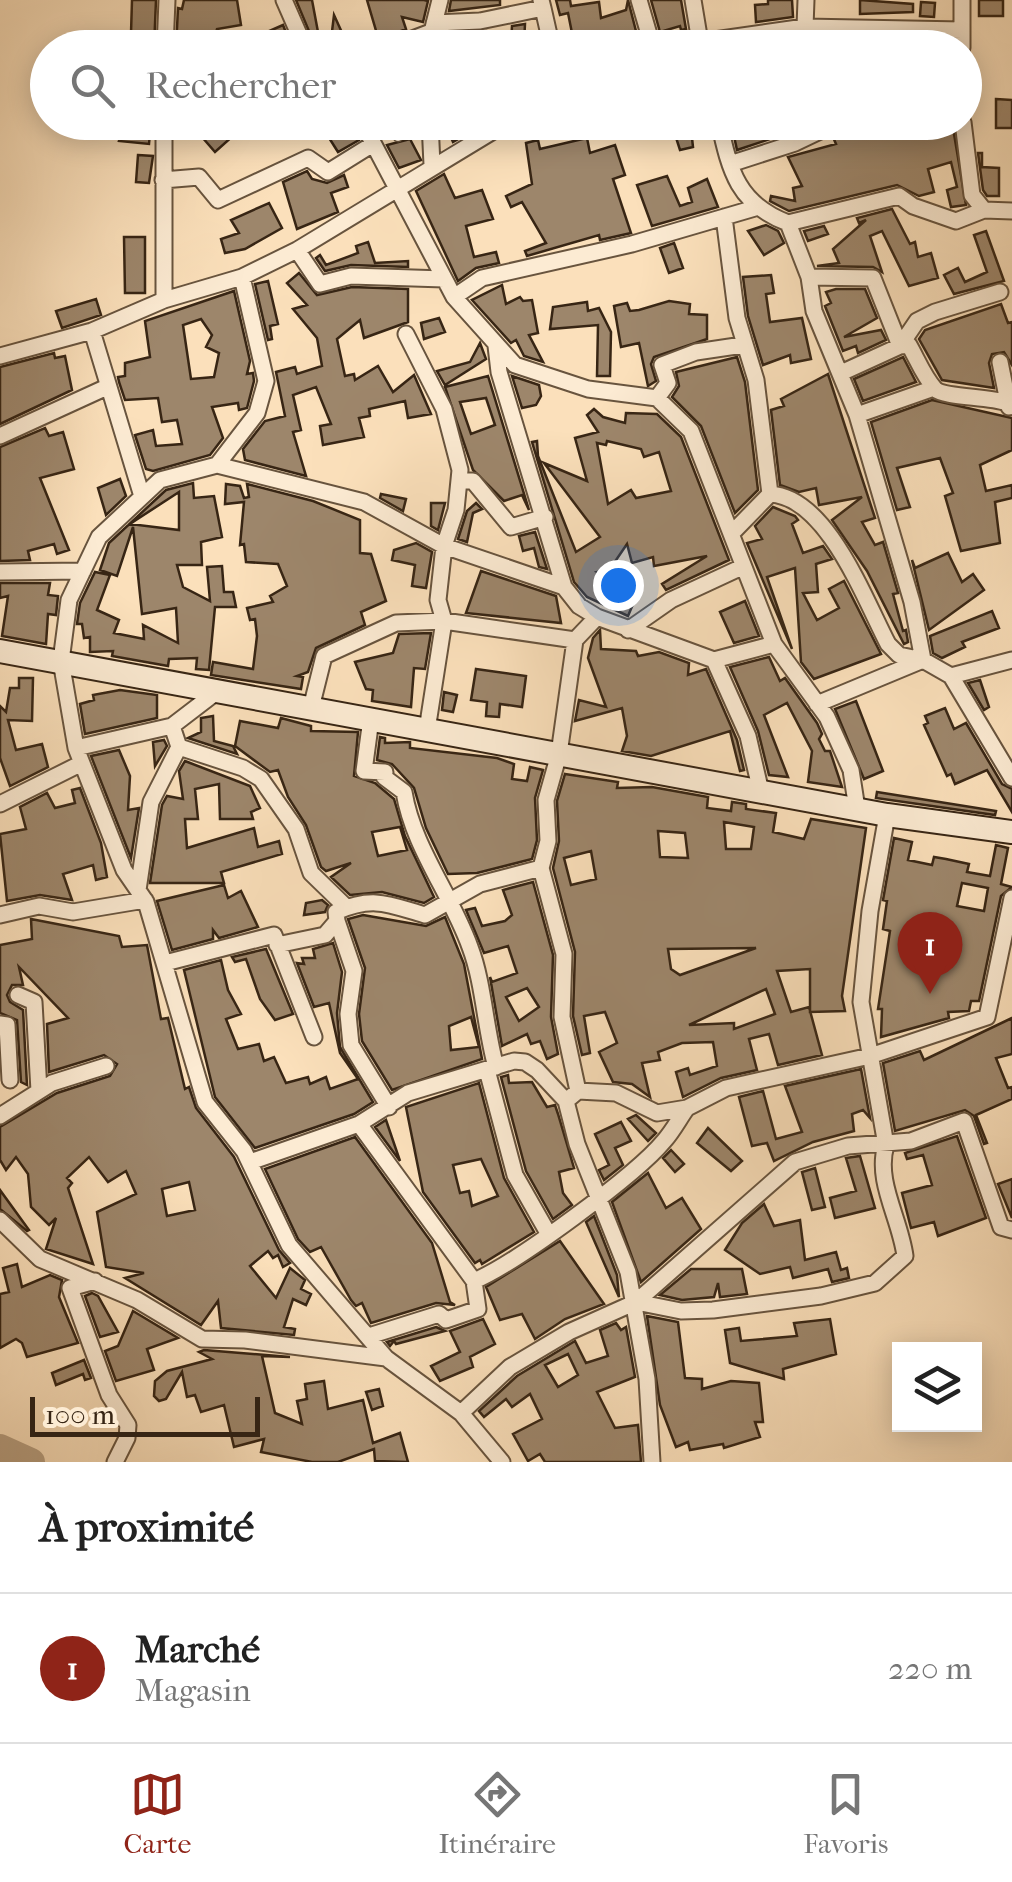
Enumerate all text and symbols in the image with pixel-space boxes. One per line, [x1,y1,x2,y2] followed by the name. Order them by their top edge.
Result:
[30,30,982,140] search box
[65,58,120,113] icon: search
[145,63,336,108] text: Rechercher
[593,560,644,611] your location
[898,912,962,994] pin: 1
[892,1342,982,1432] map controls
[892,1342,982,1432] button: layers
[30,1392,260,1436] scale bar
[45,1398,115,1431] text: 100 m
[40,1503,254,1552] text: À proximité
[135,1627,260,1672] text: Marché
[67,1650,78,1687] text: 1
[888,1650,972,1687] text: 220 m
[135,1672,251,1709] text: Magasin
[124,1767,191,1860] tab: Carte
[438,1767,556,1860] tab: Itinéraire
[803,1767,888,1860] tab: Favoris

